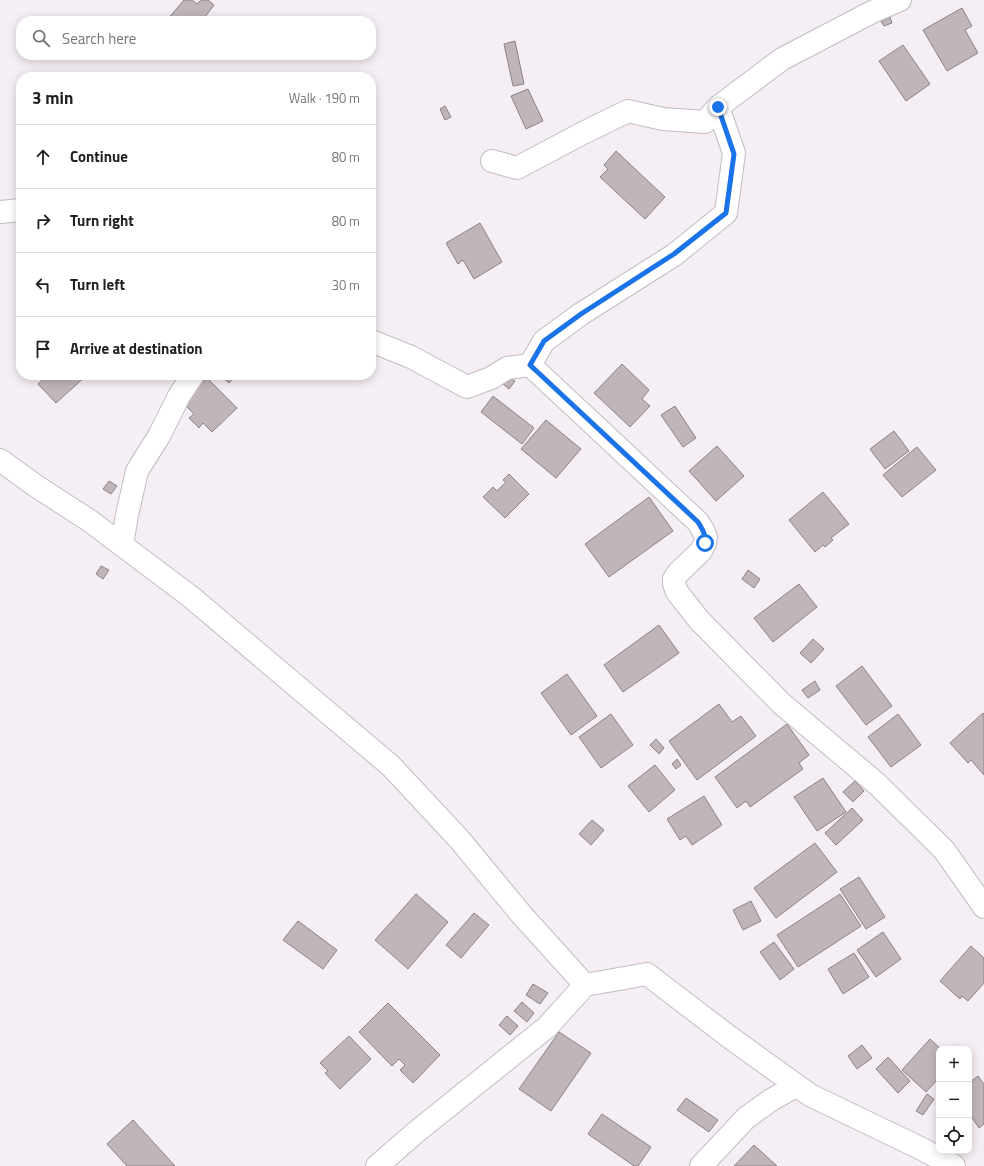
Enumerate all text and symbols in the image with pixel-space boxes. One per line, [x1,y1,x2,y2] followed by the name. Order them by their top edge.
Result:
[16,16,376,60] search box
[30,27,52,49] icon: search
[62,27,136,50] text: Search here
[32,85,73,111] text: 3 min
[289,88,360,108] text: Walk · 190 m
[709,98,727,116] route end
[70,145,128,168] text: Continue
[32,146,54,168] icon: ahead
[332,147,360,167] text: 80 m
[70,209,134,232] text: Turn right
[32,210,54,232] icon: right
[332,211,360,231] text: 80 m
[70,273,125,296] text: Turn left
[32,274,54,296] icon: left
[332,275,360,295] text: 30 m
[70,337,203,360] text: Arrive at destination
[32,338,54,360] icon: arrive
[696,534,714,552] route start
[936,1046,972,1154] map controls
[936,1046,972,1082] button: +
[936,1082,972,1118] button: −
[936,1118,972,1154] button: locate

